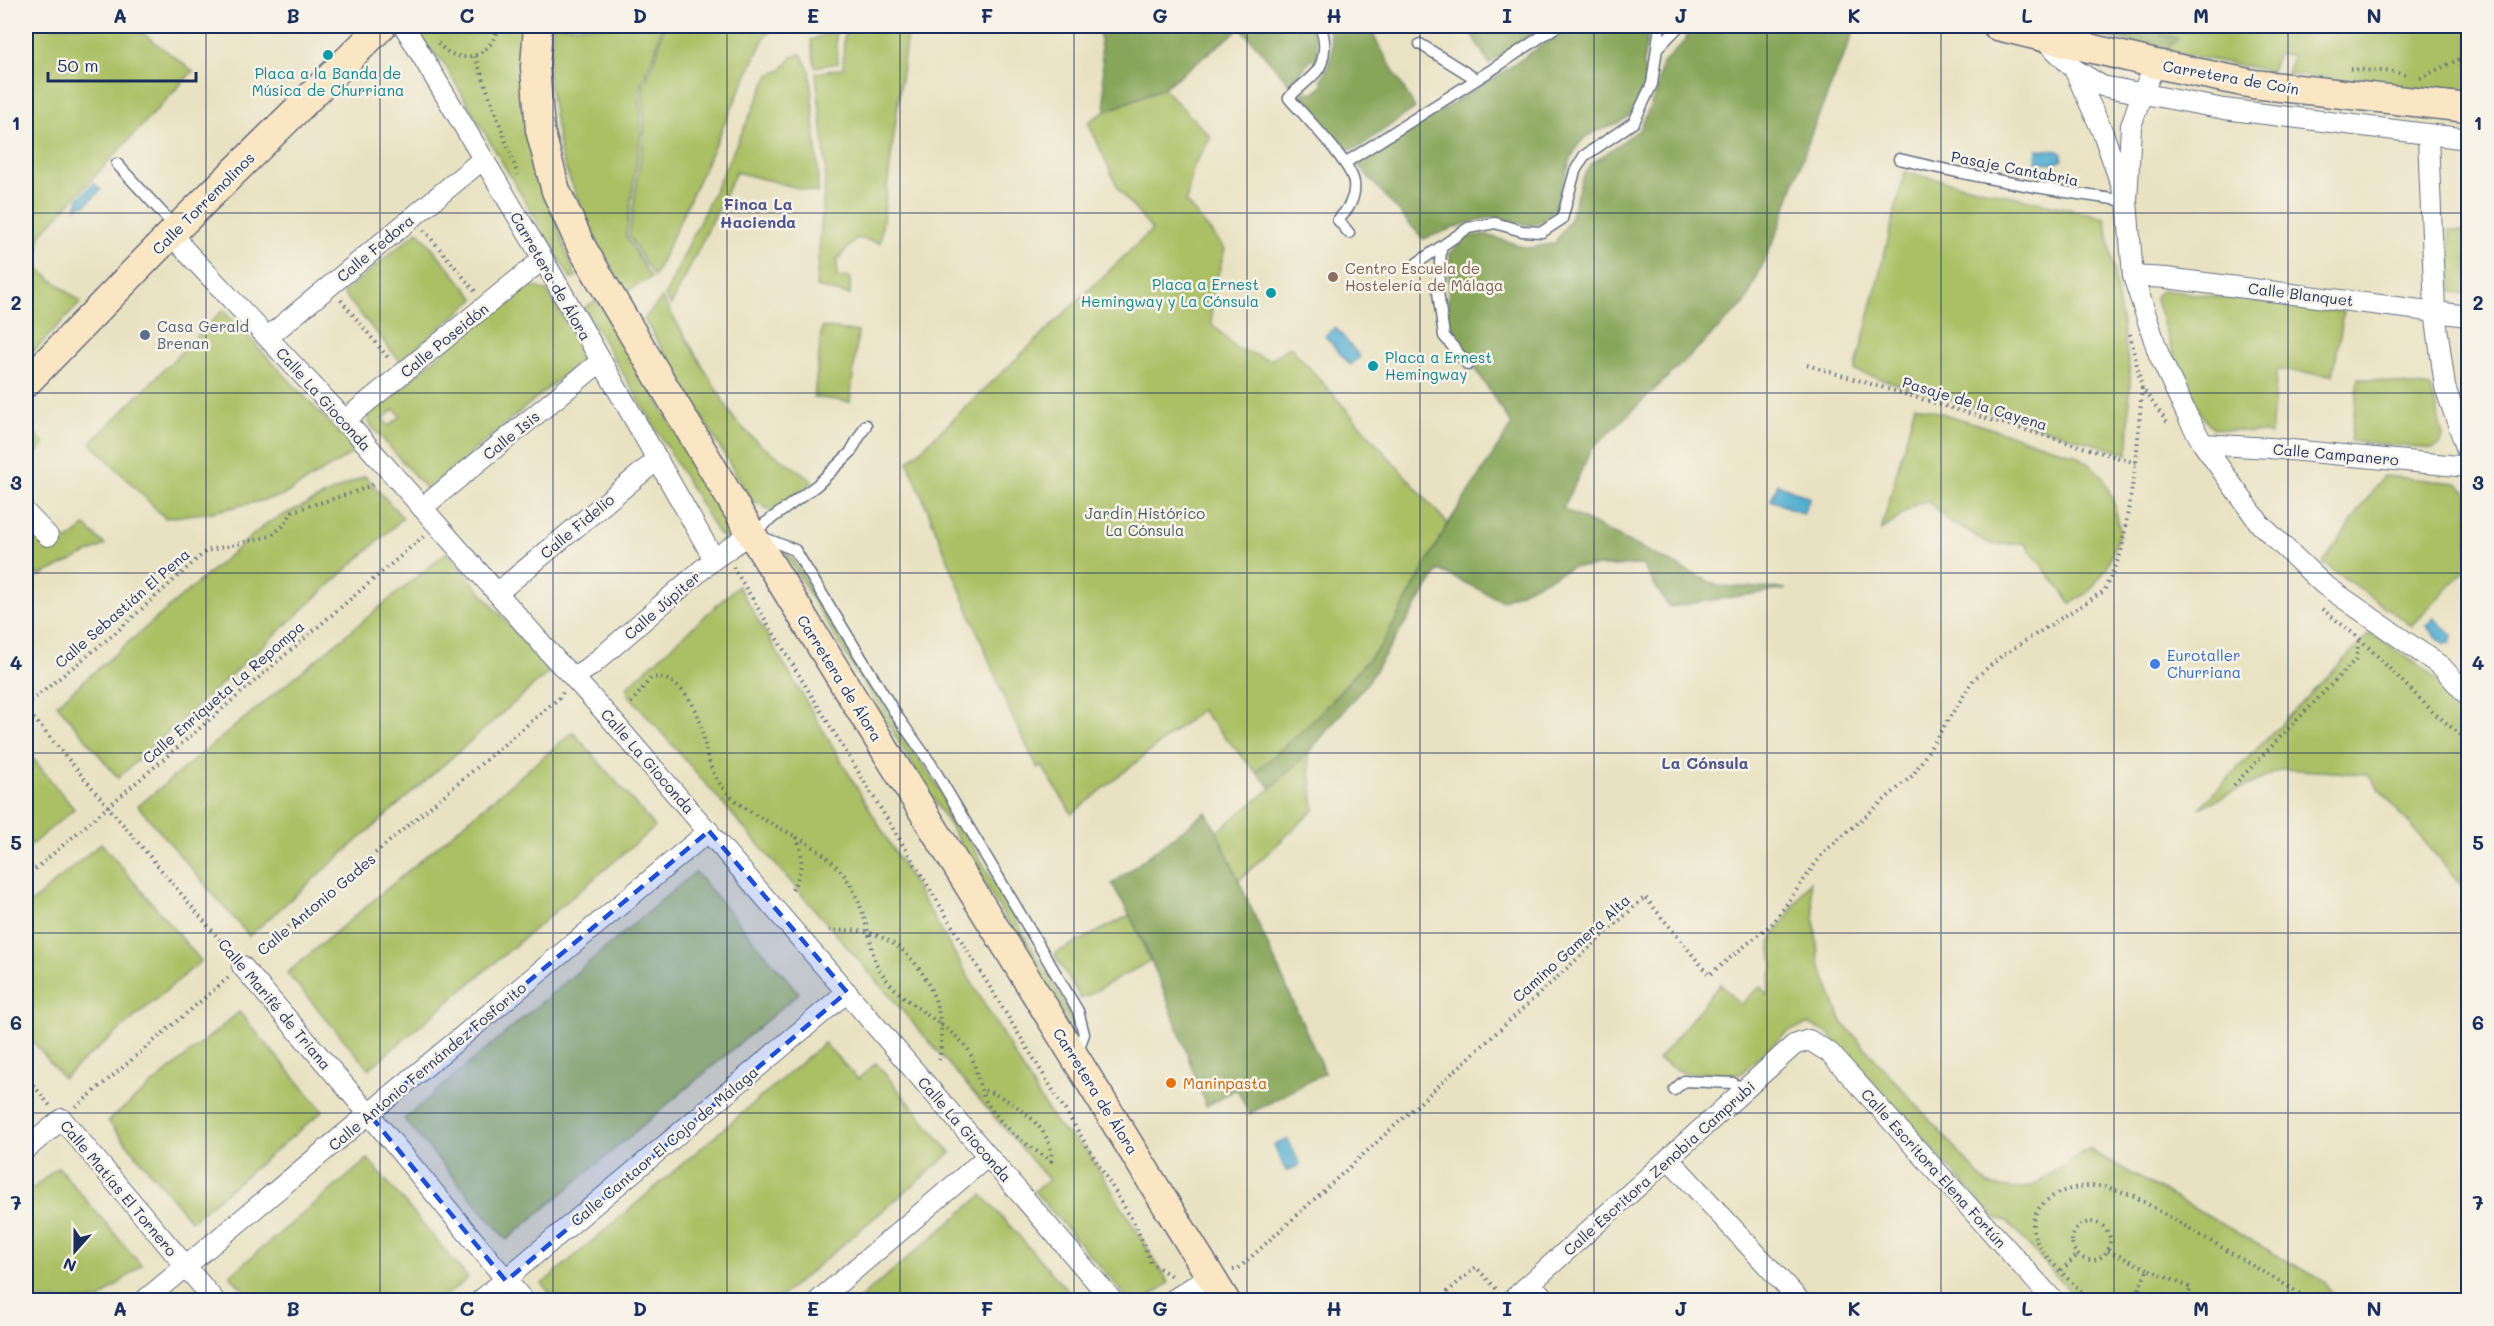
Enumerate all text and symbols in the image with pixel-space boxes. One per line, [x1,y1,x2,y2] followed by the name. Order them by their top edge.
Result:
[113,2,127,28] text: A
[286,2,300,28] text: B
[460,2,475,28] text: C
[633,2,647,28] text: D
[807,2,819,28] text: E
[981,2,994,28] text: F
[1152,2,1168,28] text: G
[1326,2,1342,28] text: H
[1502,2,1512,28] text: I
[1674,2,1688,28] text: J
[1847,2,1861,28] text: K
[2021,2,2033,28] text: L
[2193,2,2209,28] text: M
[2366,2,2382,28] text: N
[48,45,196,83] scale bar
[321,48,335,62] marker: Placa a la Banda de Música de Churriana
[57,53,99,77] text: 50 m
[2161,55,2301,99] street label: Carretera de Coín
[252,63,404,100] place label: Placa a la Banda de Música de Churriana
[12,109,20,135] text: 1
[2474,109,2482,135] text: 1
[1949,146,2081,190] street label: Pasaje Cantabria
[148,148,258,258] street label: Calle Torremolinos
[720,193,796,232] district label: Finca La Hacienda
[506,208,596,344] street label: Carretera de Álora
[332,210,418,286] street label: Calle Fedora
[1345,258,1503,295] place label: Centro Escuela de Hostelería de Málaga
[1326,270,1340,284] marker: Centro Escuela de Hostelería de Málaga
[1081,274,1259,311] place label: Placa a Ernest Hemingway y La Cónsula
[2247,278,2355,310] street label: Calle Blanquet
[1264,286,1278,300] marker: Placa a Ernest Hemingway y La Cónsula
[10,289,22,315] text: 2
[2472,289,2484,315] text: 2
[396,298,492,382] street label: Calle Poseidón
[157,316,249,353] place label: Casa Gerald Brenan
[138,328,152,342] marker: Casa Gerald Brenan
[272,343,376,455] street label: Calle La Gioconda
[1385,347,1492,384] place label: Placa a Ernest Hemingway
[1366,359,1380,373] marker: Placa a Ernest Hemingway
[1900,371,2050,435] street label: Pasaje de la Cayena
[479,406,543,464] street label: Calle Isis
[2272,439,2400,469] street label: Calle Campanero
[10,469,22,495] text: 3
[2472,469,2484,495] text: 3
[536,489,618,563] street label: Calle Fidelio
[1085,503,1205,540] park label: Jardín Histórico La Cónsula
[50,544,194,672] street label: Calle Sebastián El Pena
[619,566,705,644] street label: Calle Júpiter
[793,611,887,745] street label: Carretera de Álora
[138,616,308,768] street label: Calle Enriqueta La Repompa
[2167,645,2241,682] place label: Eurotaller Churriana
[10,649,23,675] text: 4
[2472,649,2485,675] text: 4
[2148,657,2162,671] marker: Eurotaller Churriana
[597,704,699,818] street label: Calle La Gioconda
[1661,752,1749,773] district label: La Cónsula
[10,829,22,855] text: 5
[2472,829,2484,855] text: 5
[253,848,379,960] street label: Calle Antonio Gades
[1508,890,1634,1006] street label: Camino Gamera Alta
[214,934,336,1074] street label: Calle Marifé de Triana
[324,977,530,1155] street label: Calle Antonio Fernández Fosforito
[10,1009,22,1035] text: 6
[2472,1009,2484,1035] text: 6
[1049,1024,1143,1158] street label: Carretera de Álora
[566,1062,762,1230] street label: Calle Cantaor El Cojo de Málaga
[914,1072,1016,1186] street label: Calle La Gioconda
[1183,1073,1267,1093] place label: Maninpasta
[1164,1076,1178,1090] marker: Maninpasta
[1559,1076,1759,1260] street label: Calle Escritora Zenobia Camprubi
[1857,1084,2011,1252] street label: Calle Escritora Elena Fortún
[56,1116,182,1260] street label: Calle Matías El Tornero
[10,1189,22,1215] text: 7
[2472,1189,2484,1215] text: 7
[45,1221,105,1281] north arrow
[60,1253,79,1277] text: N
[113,1295,127,1321] text: A
[286,1295,300,1321] text: B
[460,1295,475,1321] text: C
[633,1295,647,1321] text: D
[807,1295,819,1321] text: E
[981,1295,994,1321] text: F
[1152,1295,1168,1321] text: G
[1326,1295,1342,1321] text: H
[1502,1295,1512,1321] text: I
[1674,1295,1688,1321] text: J
[1847,1295,1861,1321] text: K
[2021,1295,2033,1321] text: L
[2193,1295,2209,1321] text: M
[2366,1295,2382,1321] text: N

